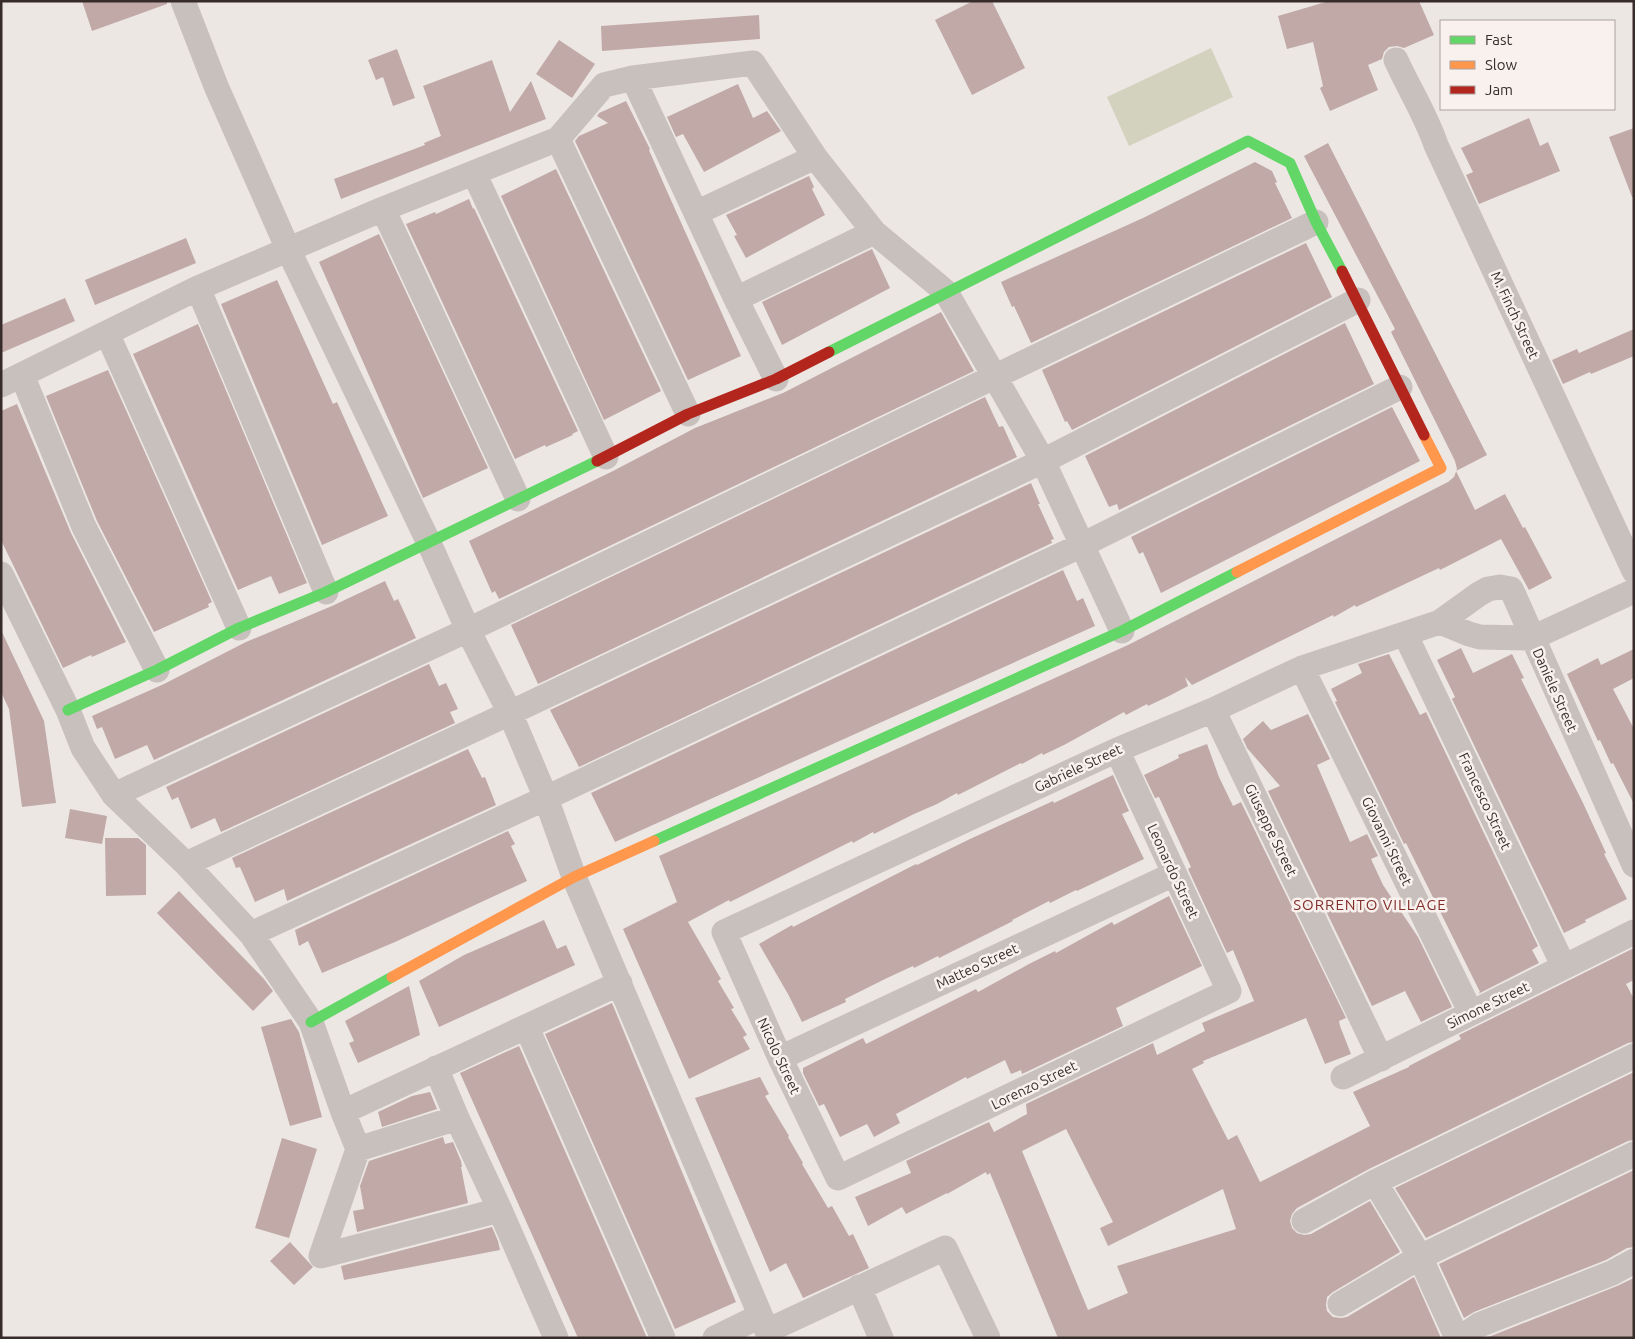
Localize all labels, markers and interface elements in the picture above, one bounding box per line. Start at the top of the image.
legend [1440,20,1615,110]
text: Fast [1485,31,1513,48]
text: Slow [1485,56,1518,73]
text: Jam [1485,81,1513,98]
street label: M. Finch Street [1488,269,1542,362]
street label: Daniele Street [1529,646,1581,735]
street label: Gabriele Street [1032,741,1125,795]
street label: Francesco Street [1456,750,1515,852]
street label: Giuseppe Street [1242,781,1301,879]
street label: Giovanni Street [1359,794,1416,888]
street label: Leonardo Street [1144,821,1202,921]
district label: SORRENTO VILLAGE [1293,896,1447,913]
street label: Matteo Street [933,940,1021,992]
street label: Simone Street [1444,978,1532,1032]
street label: Nicolo Street [754,1015,804,1097]
street label: Lorenzo Street [989,1057,1080,1113]

